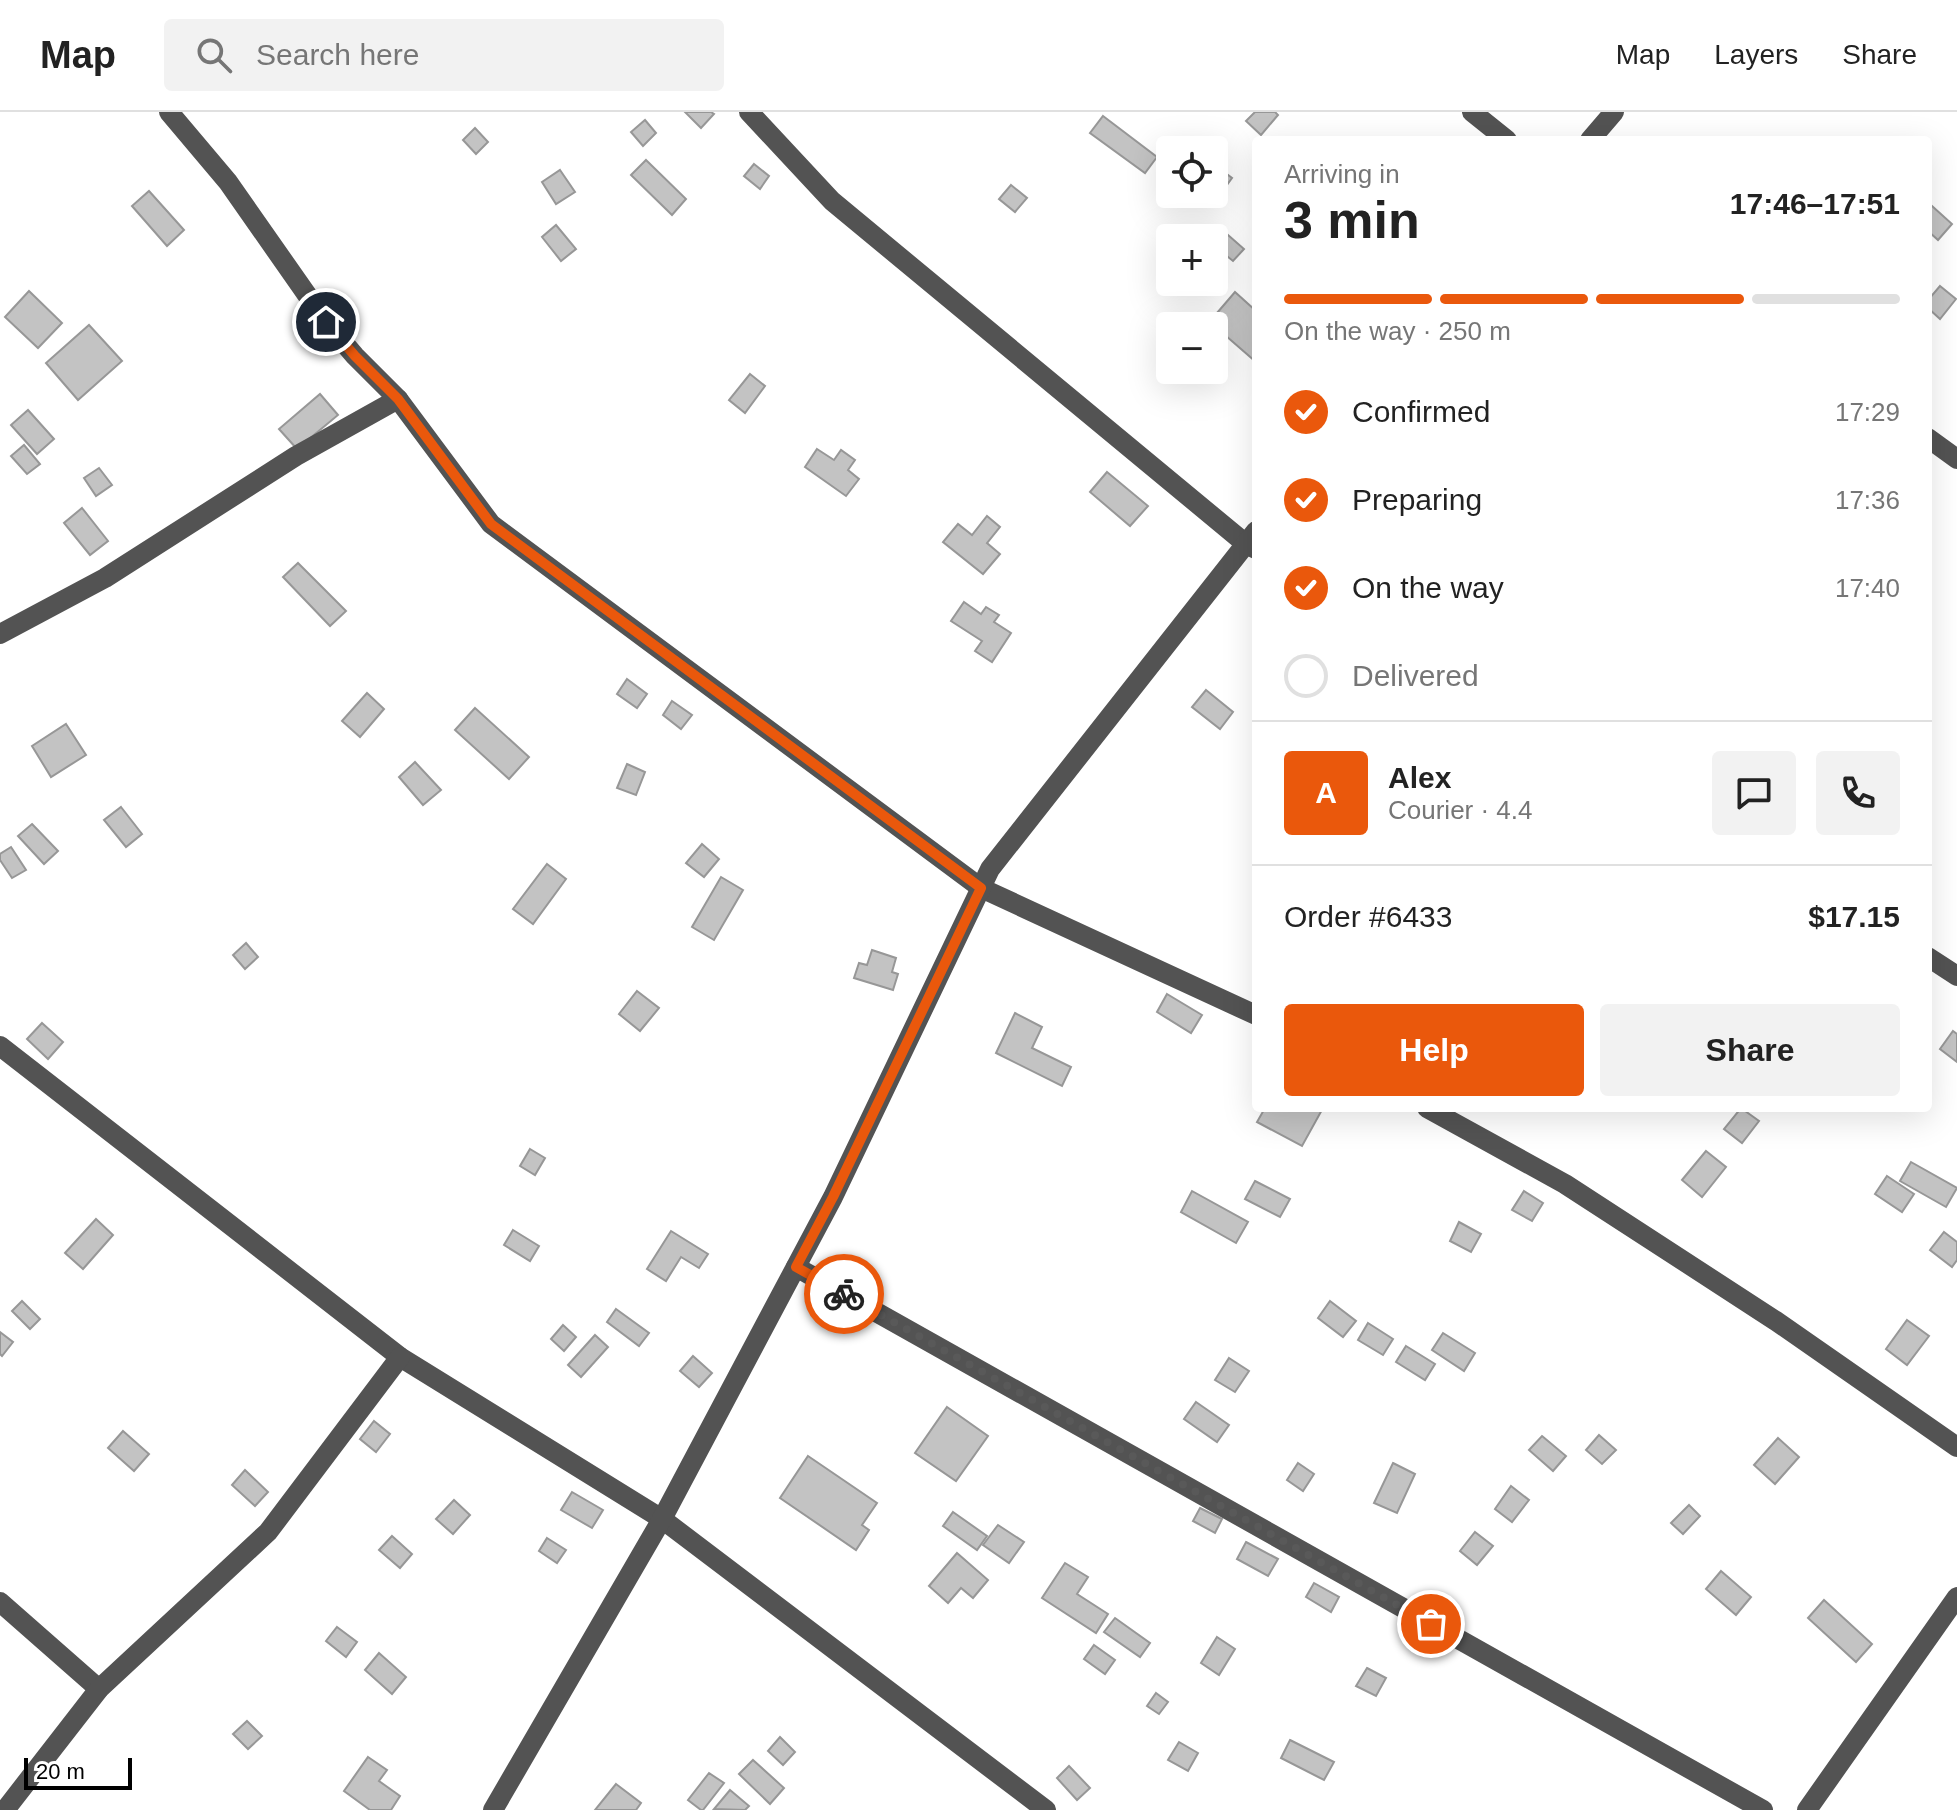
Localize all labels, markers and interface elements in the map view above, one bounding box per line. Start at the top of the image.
search box [164,19,724,91]
icon: search [192,33,236,77]
text: Map [40,34,116,76]
text: Search here [256,38,419,71]
text: Map [1616,39,1670,70]
text: Layers [1714,39,1798,70]
text: Share [1842,39,1917,70]
map controls [1156,136,1228,384]
button: locate [1156,136,1228,208]
text: Arriving in [1284,159,1400,189]
text: 17:46–17:51 [1730,187,1900,220]
text: 3 min [1284,191,1420,249]
button: + [1156,224,1228,296]
pin [292,288,360,356]
icon: home [304,300,348,344]
button: − [1156,312,1228,384]
text: On the way · 250 m [1284,316,1511,346]
icon: check [1284,390,1328,434]
text: Confirmed [1352,395,1490,428]
text: 17:29 [1835,397,1900,427]
icon: check [1284,478,1328,522]
text: Preparing [1352,483,1482,516]
text: 17:36 [1835,485,1900,515]
icon: check [1284,566,1328,610]
text: On the way [1352,571,1504,604]
text: 17:40 [1835,573,1900,603]
text: Delivered [1352,659,1479,692]
button: chat [1712,751,1796,835]
button: phone [1816,751,1900,835]
text: Alex [1388,761,1451,794]
text: A [1315,776,1337,809]
text: Courier · 4.4 [1388,795,1533,825]
text: Order #6433 [1284,900,1452,933]
text: $17.15 [1808,900,1900,933]
button: Help [1284,1004,1584,1096]
button: Share [1600,1004,1900,1096]
courier [804,1254,884,1334]
icon: bike [822,1272,866,1316]
pin [1397,1590,1465,1658]
icon: bag [1409,1602,1453,1646]
scale bar [24,1754,132,1790]
text: 20 m [36,1759,85,1784]

